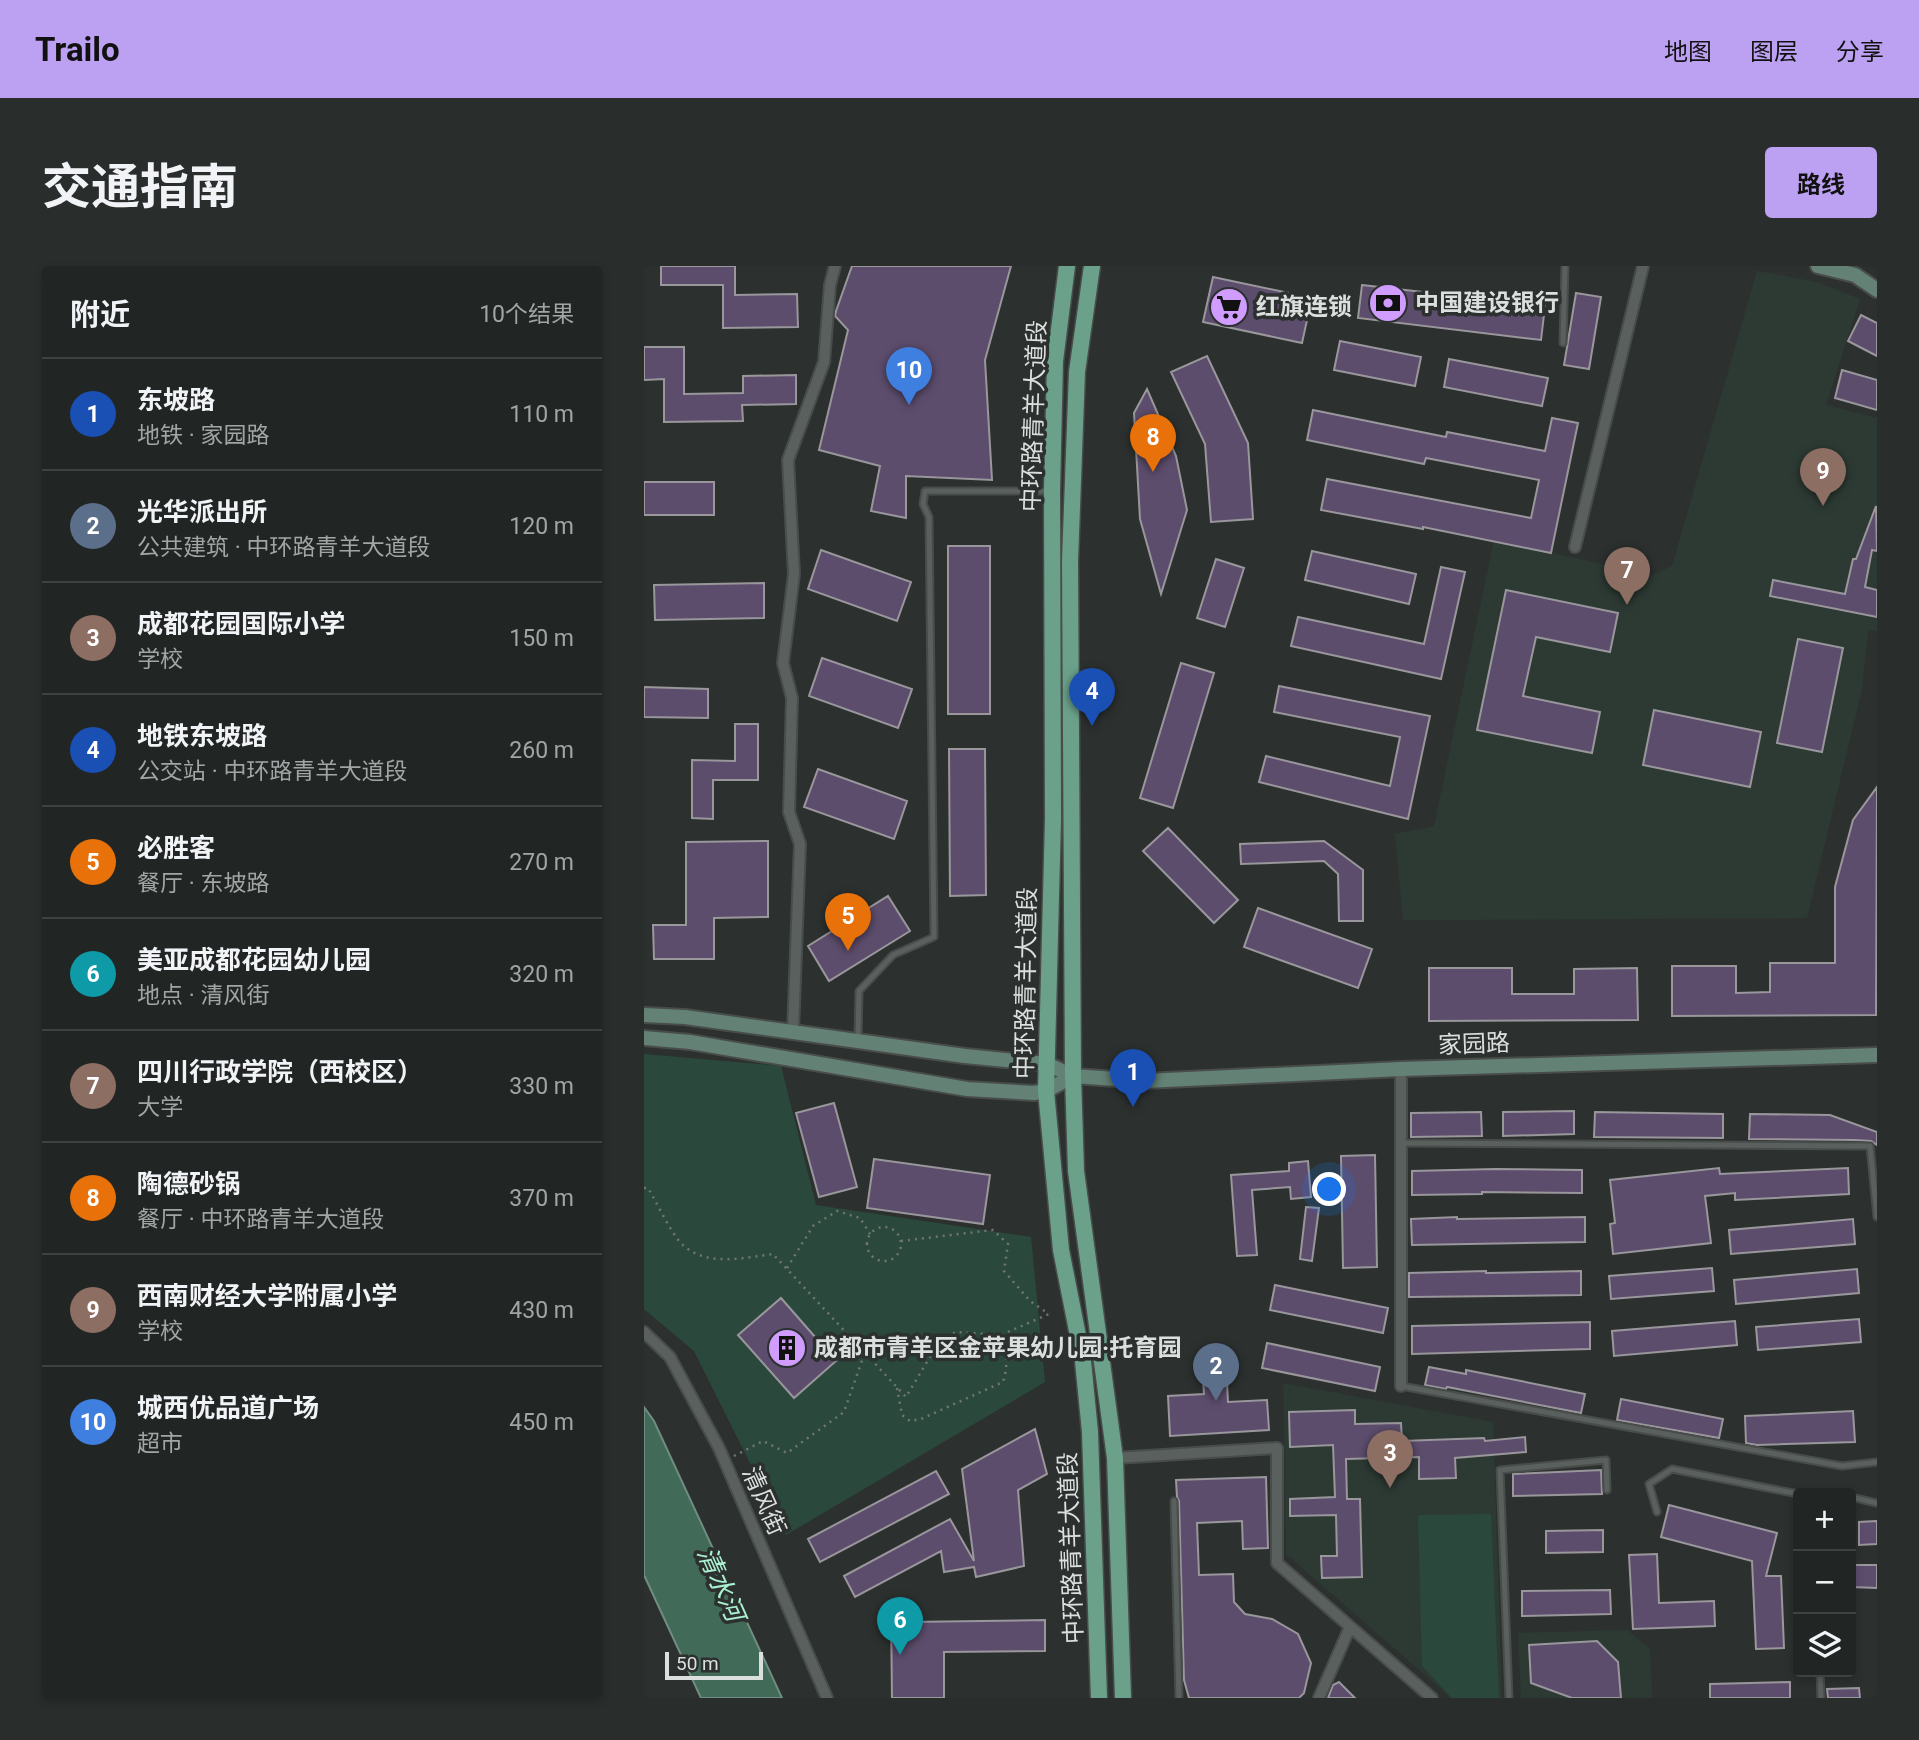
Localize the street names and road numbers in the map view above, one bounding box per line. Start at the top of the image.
street label: 中环路青羊大道段 [1017,320,1051,512]
street label: 中环路青羊大道段 [1010,887,1042,1079]
street label: 家园路 [1438,1029,1510,1059]
street label: 中环路青羊大道段 [1054,1452,1088,1644]
street label: 清风街 [737,1462,791,1540]

